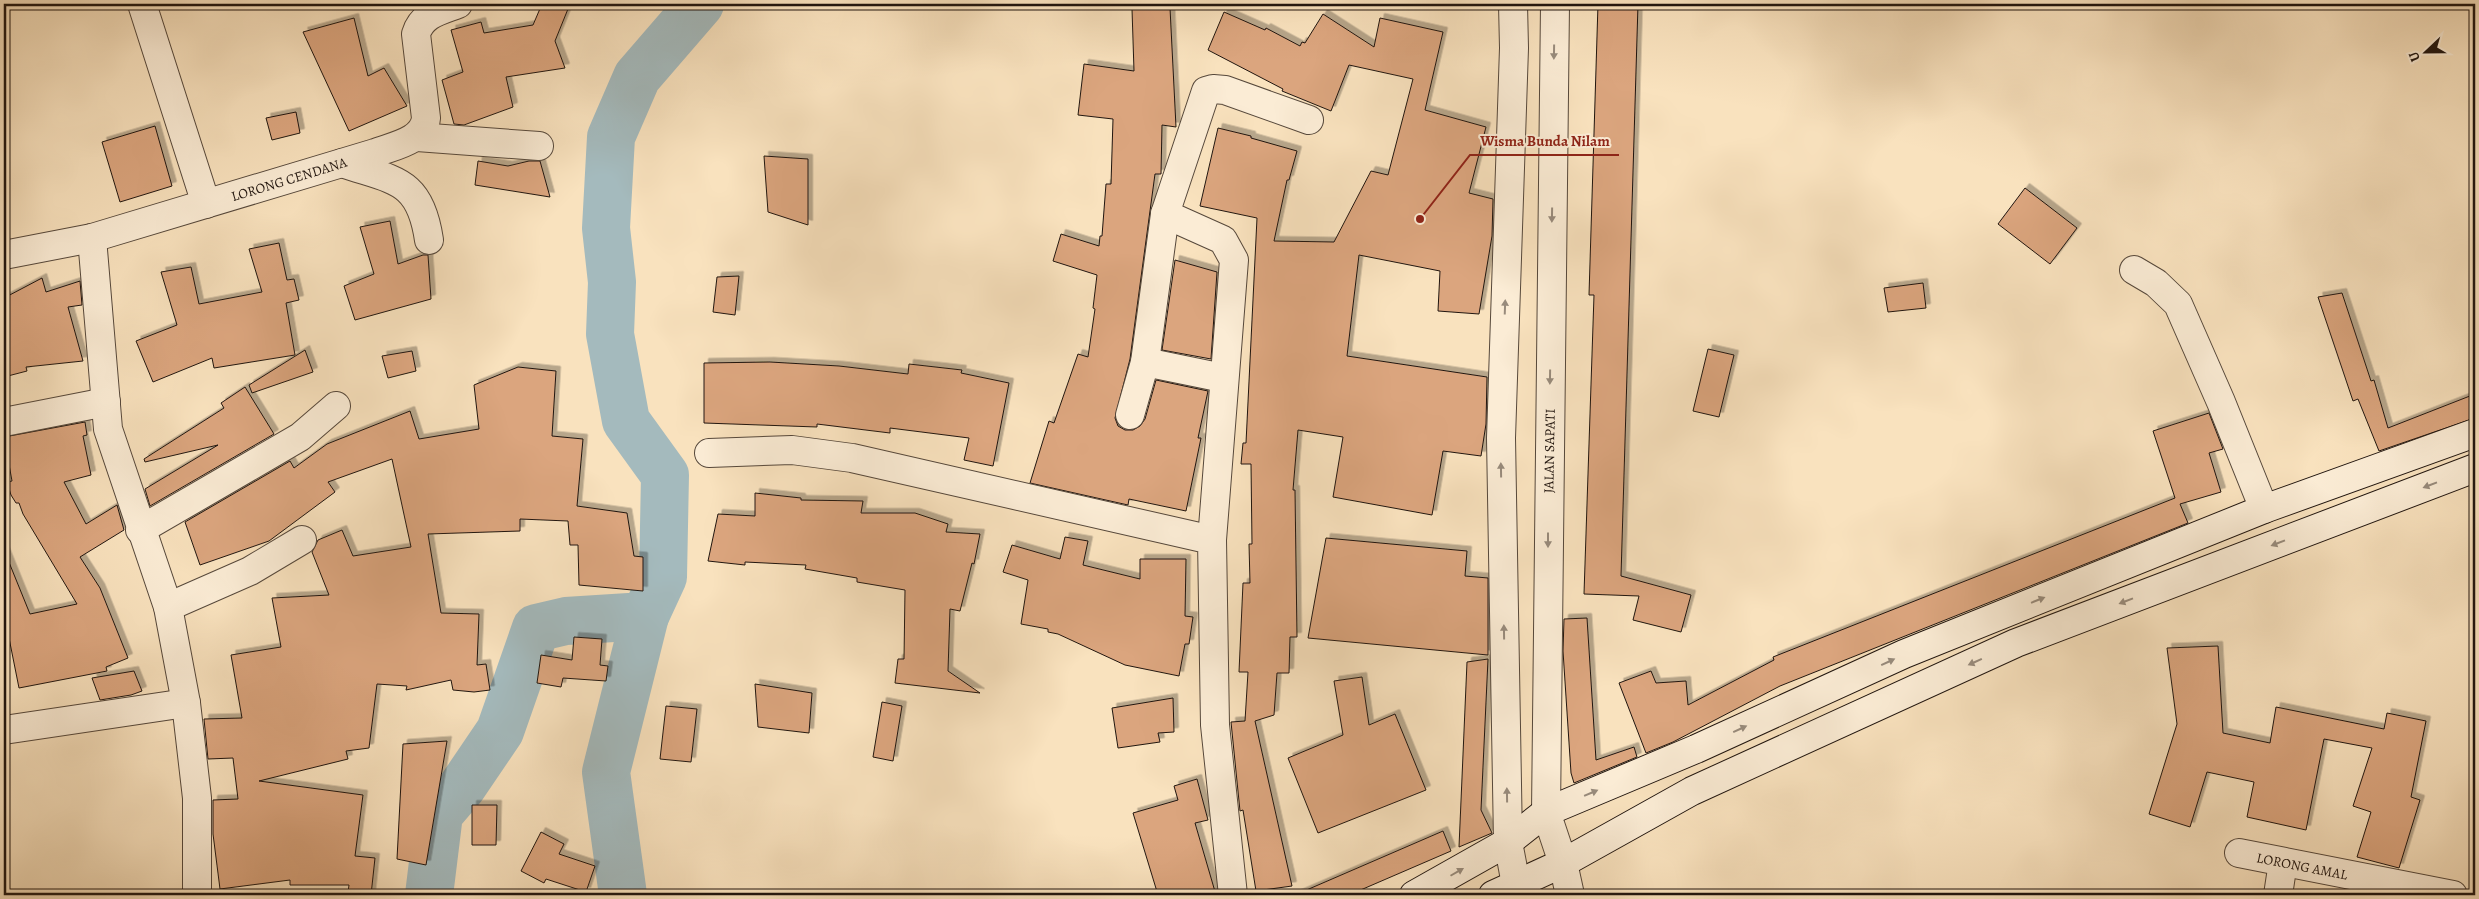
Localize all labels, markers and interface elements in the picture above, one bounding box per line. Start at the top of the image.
north arrow [2402,28,2452,78]
one-way arrow [1550,45,1558,61]
text: U [2404,49,2425,65]
callout: Wisma Bunda Nilam [1470,125,1619,155]
text: Wisma Bunda Nilam [1479,131,1610,151]
street label: LORONG CENDANA [229,153,350,206]
one-way arrow [1548,207,1556,223]
one-way arrow [1501,299,1509,315]
one-way arrow [1546,370,1554,386]
street label: JALAN SAPATI [1539,409,1560,493]
one-way arrow [1497,462,1505,478]
one-way arrow [2423,482,2437,490]
one-way arrow [1544,532,1552,548]
one-way arrow [2271,540,2285,548]
one-way arrow [2031,596,2046,604]
one-way arrow [2119,598,2133,606]
one-way arrow [1500,624,1508,640]
one-way arrow [1881,657,1895,665]
one-way arrow [1968,658,1982,666]
one-way arrow [1733,725,1747,733]
one-way arrow [1503,787,1511,803]
one-way arrow [1584,789,1599,797]
street label: LORONG AMAL [2255,848,2350,885]
one-way arrow [1451,867,1464,876]

